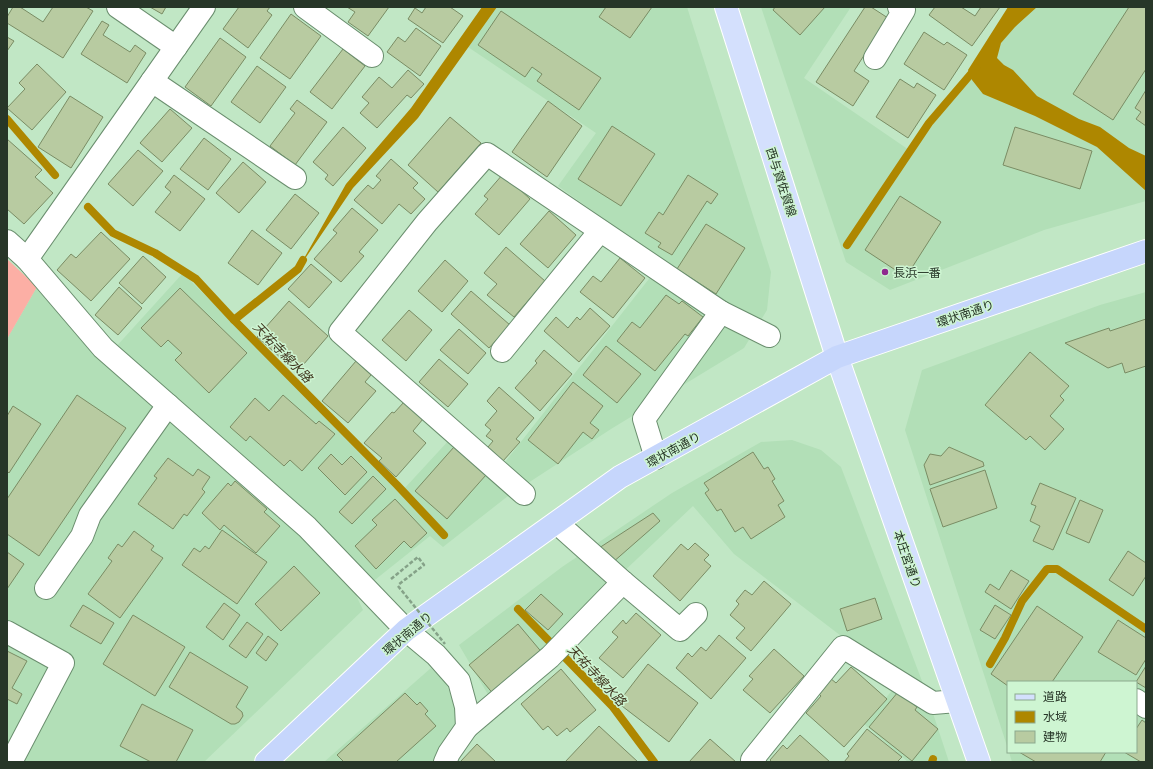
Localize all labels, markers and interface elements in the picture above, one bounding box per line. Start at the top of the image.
street label: 西与賀佐賀線 [764,146,800,218]
place label: 長浜一番 [893,265,941,279]
marker: 長浜一番 [880,267,890,277]
street label: 環状南通り [934,297,996,329]
water label: 天祐寺線水路 [250,318,317,386]
street label: 環状南通り [643,428,703,470]
street label: 本庄宮通り [892,528,924,590]
street label: 環状南通り [380,608,434,658]
water label: 天祐寺線水路 [565,641,630,710]
legend [1007,681,1137,753]
text: 道路 [1043,689,1067,703]
text: 水域 [1043,709,1067,723]
text: 建物 [1043,729,1067,743]

